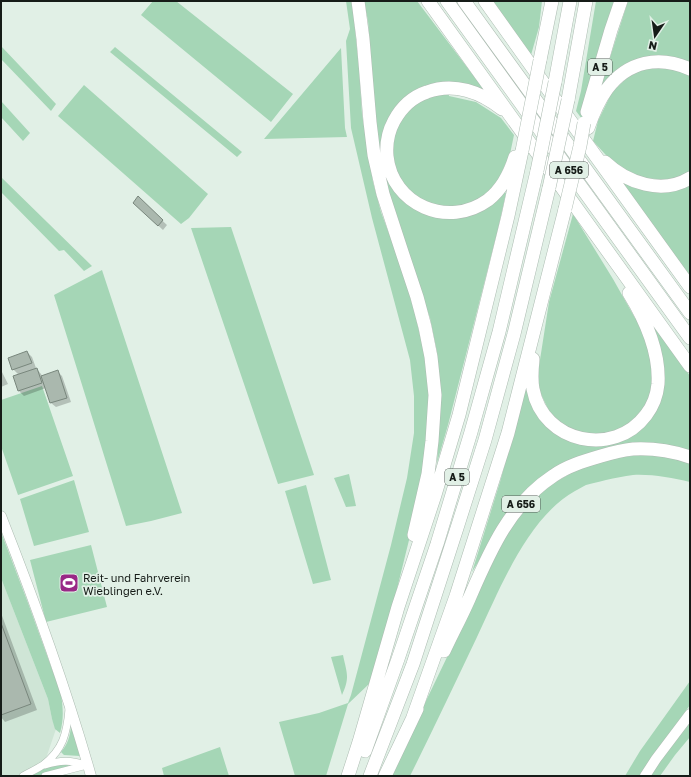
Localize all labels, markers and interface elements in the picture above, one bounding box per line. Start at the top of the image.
north arrow [635,16,675,56]
text: N [647,39,658,54]
road number: A 5 [588,59,612,75]
road number: A 656 [550,162,588,178]
road number: A 5 [445,469,469,485]
road number: A 656 [502,496,540,512]
place label: Reit- und Fahrverein Wieblingen e.V. [83,571,190,597]
sports icon: Reit- und Fahrverein Wieblingen e.V. [58,572,80,594]

